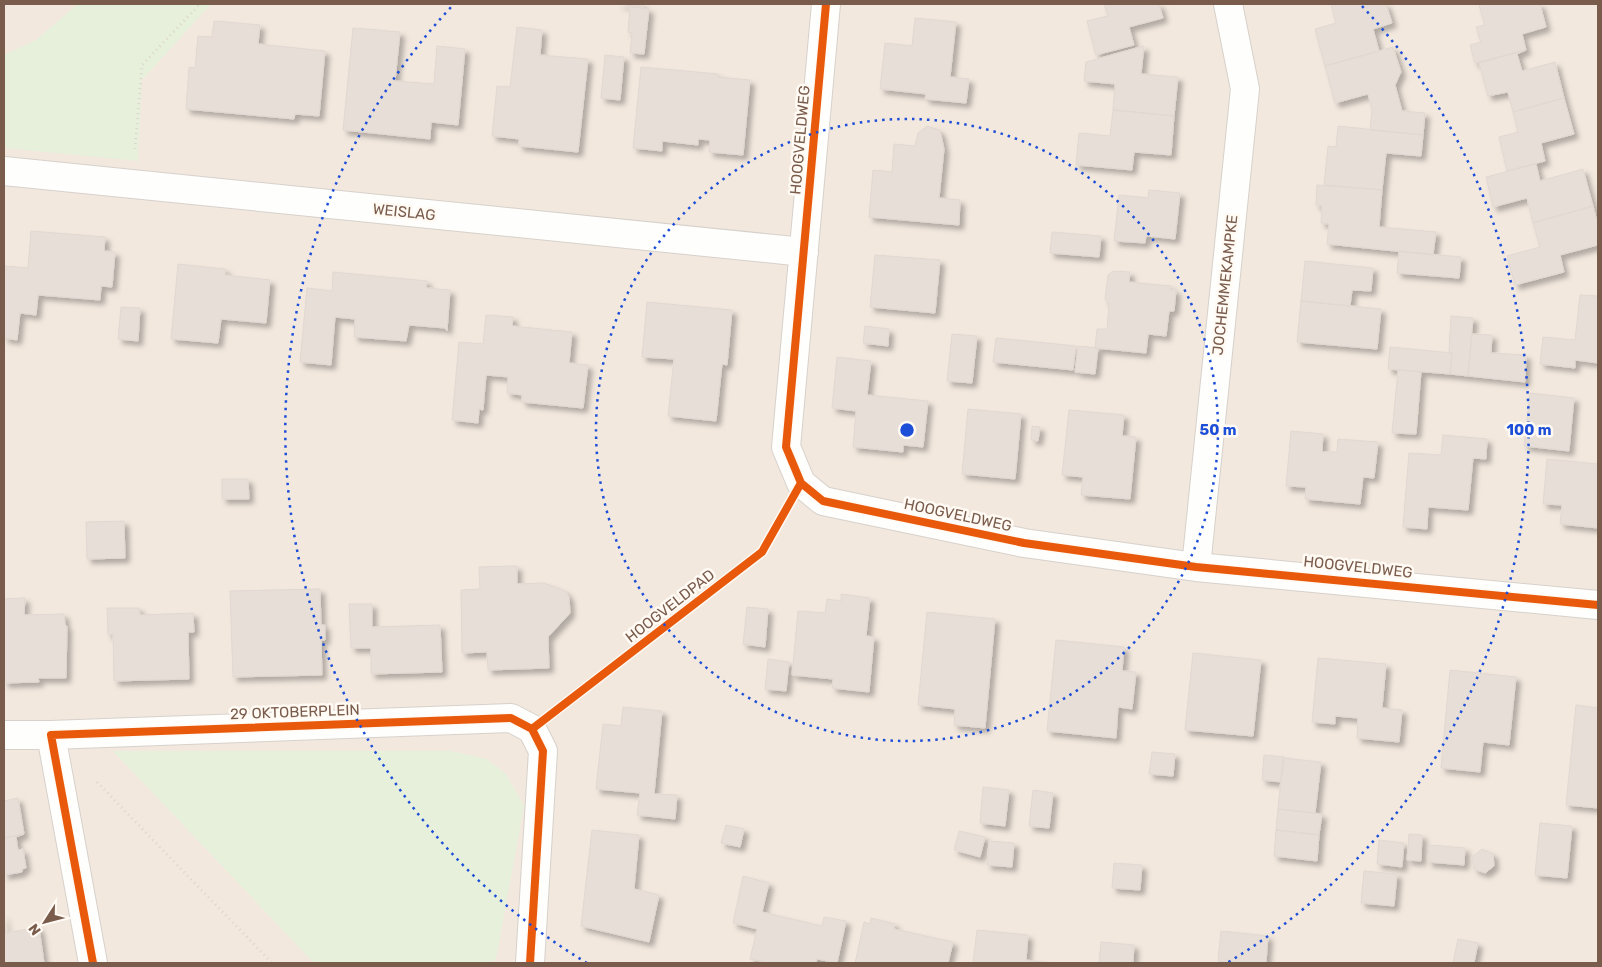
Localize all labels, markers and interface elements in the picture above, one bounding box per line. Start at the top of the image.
street label: HOOGVELDWEG [786,85,814,195]
street label: WEISLAG [372,200,436,224]
street label: JOCHEMMEKAMPKE [1209,214,1241,356]
centre of rings [898,421,916,439]
text: 50 m [1200,421,1236,439]
text: 100 m [1507,421,1551,439]
street label: HOOGVELDWEG [902,495,1014,535]
street label: HOOGVELDWEG [1303,552,1413,582]
street label: HOOGVELDPAD [622,566,718,646]
street label: 29 OKTOBERPLEIN [230,701,360,723]
north arrow [20,897,70,947]
text: N [25,920,45,938]

